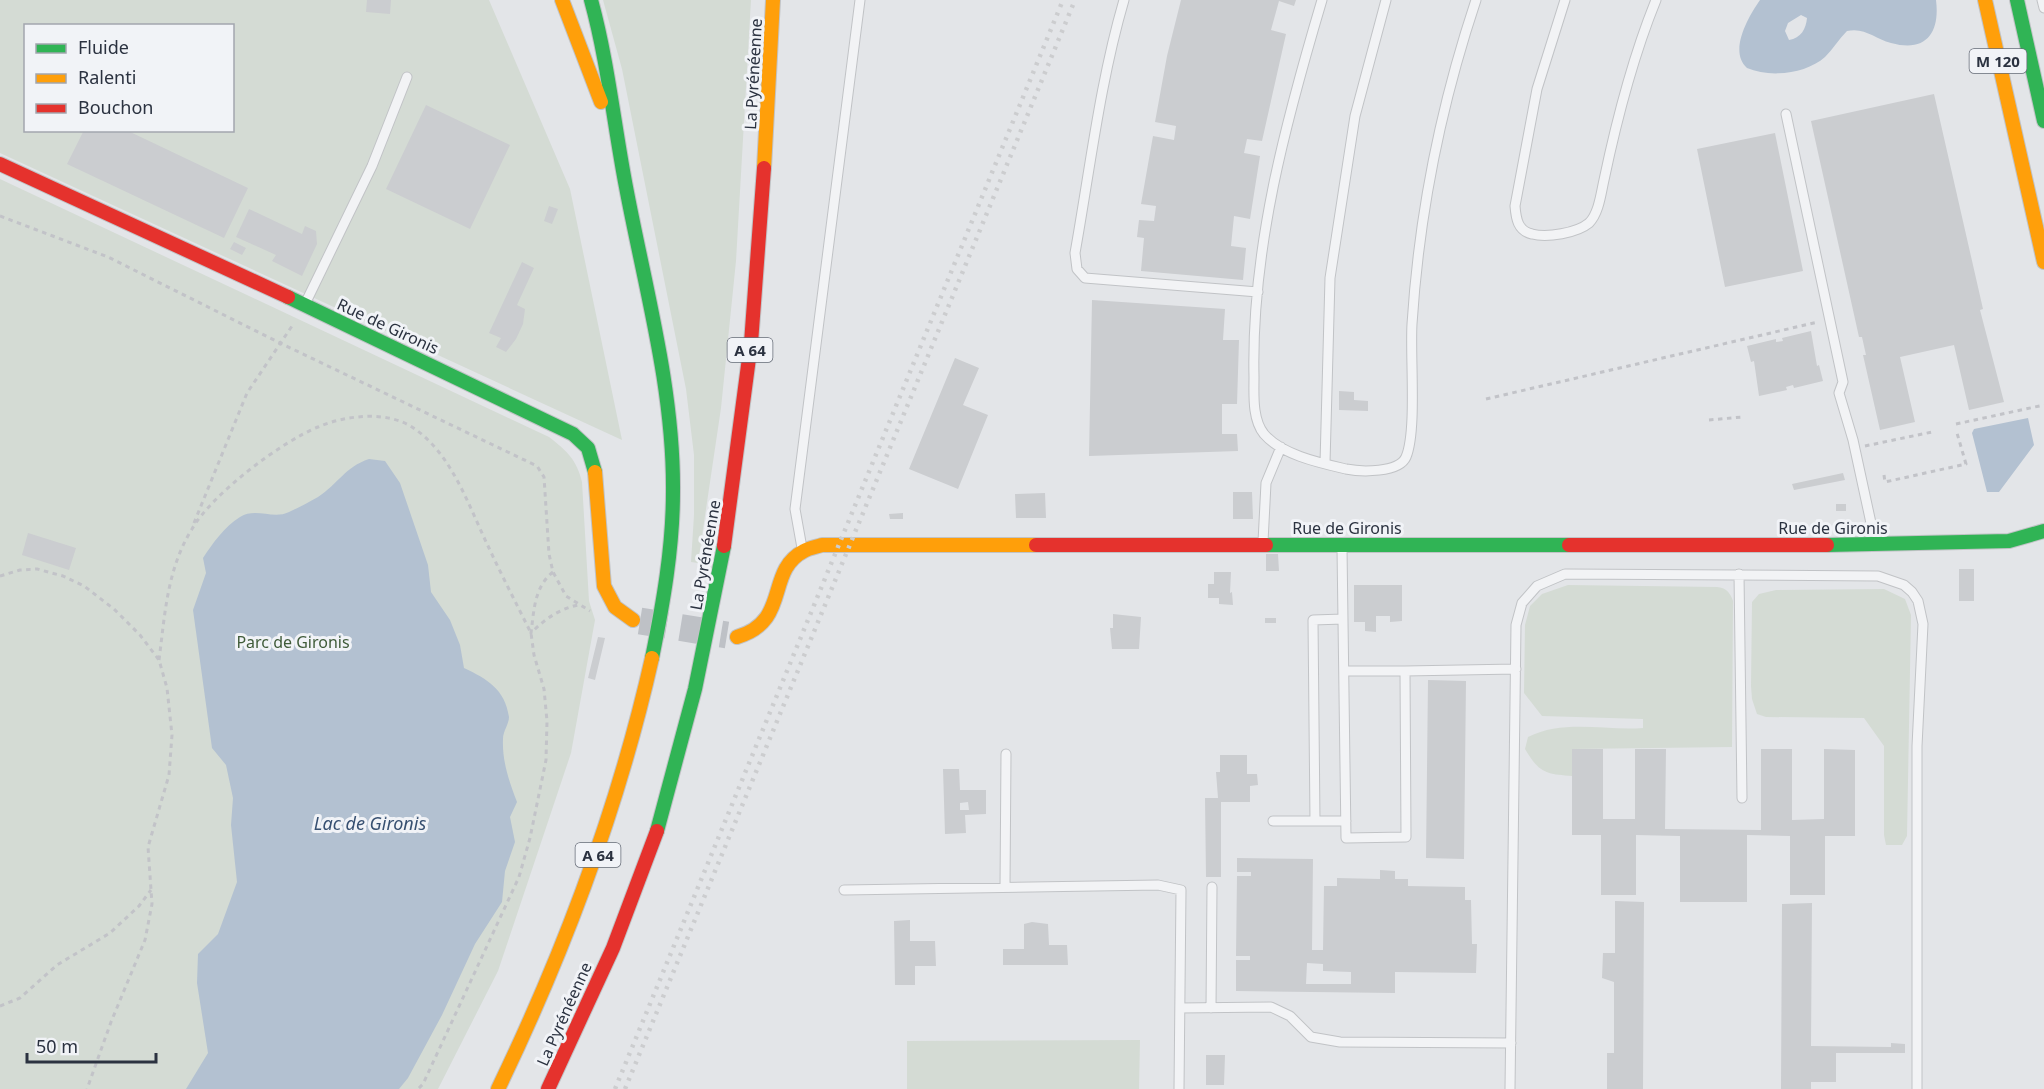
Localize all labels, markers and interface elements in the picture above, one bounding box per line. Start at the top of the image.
street label: La Pyrénéenne [739,18,767,130]
legend [24,24,234,132]
text: Fluide [78,35,129,59]
road number: M 120 [1970,49,2026,73]
text: Ralenti [78,65,136,89]
text: Bouchon [78,95,154,119]
street label: Rue de Gironis [334,293,442,359]
road number: A 64 [728,338,772,362]
street label: La Pyrénéenne [684,498,726,612]
street label: Rue de Gironis [1292,517,1402,539]
street label: Rue de Gironis [1778,517,1888,539]
park label: Parc de Gironis [236,631,350,653]
water label: Lac de Gironis [314,811,426,835]
road number: A 64 [576,843,620,867]
street label: La Pyrénéenne [531,959,597,1069]
scale bar [27,1026,156,1064]
text: 50 m [36,1034,78,1058]

